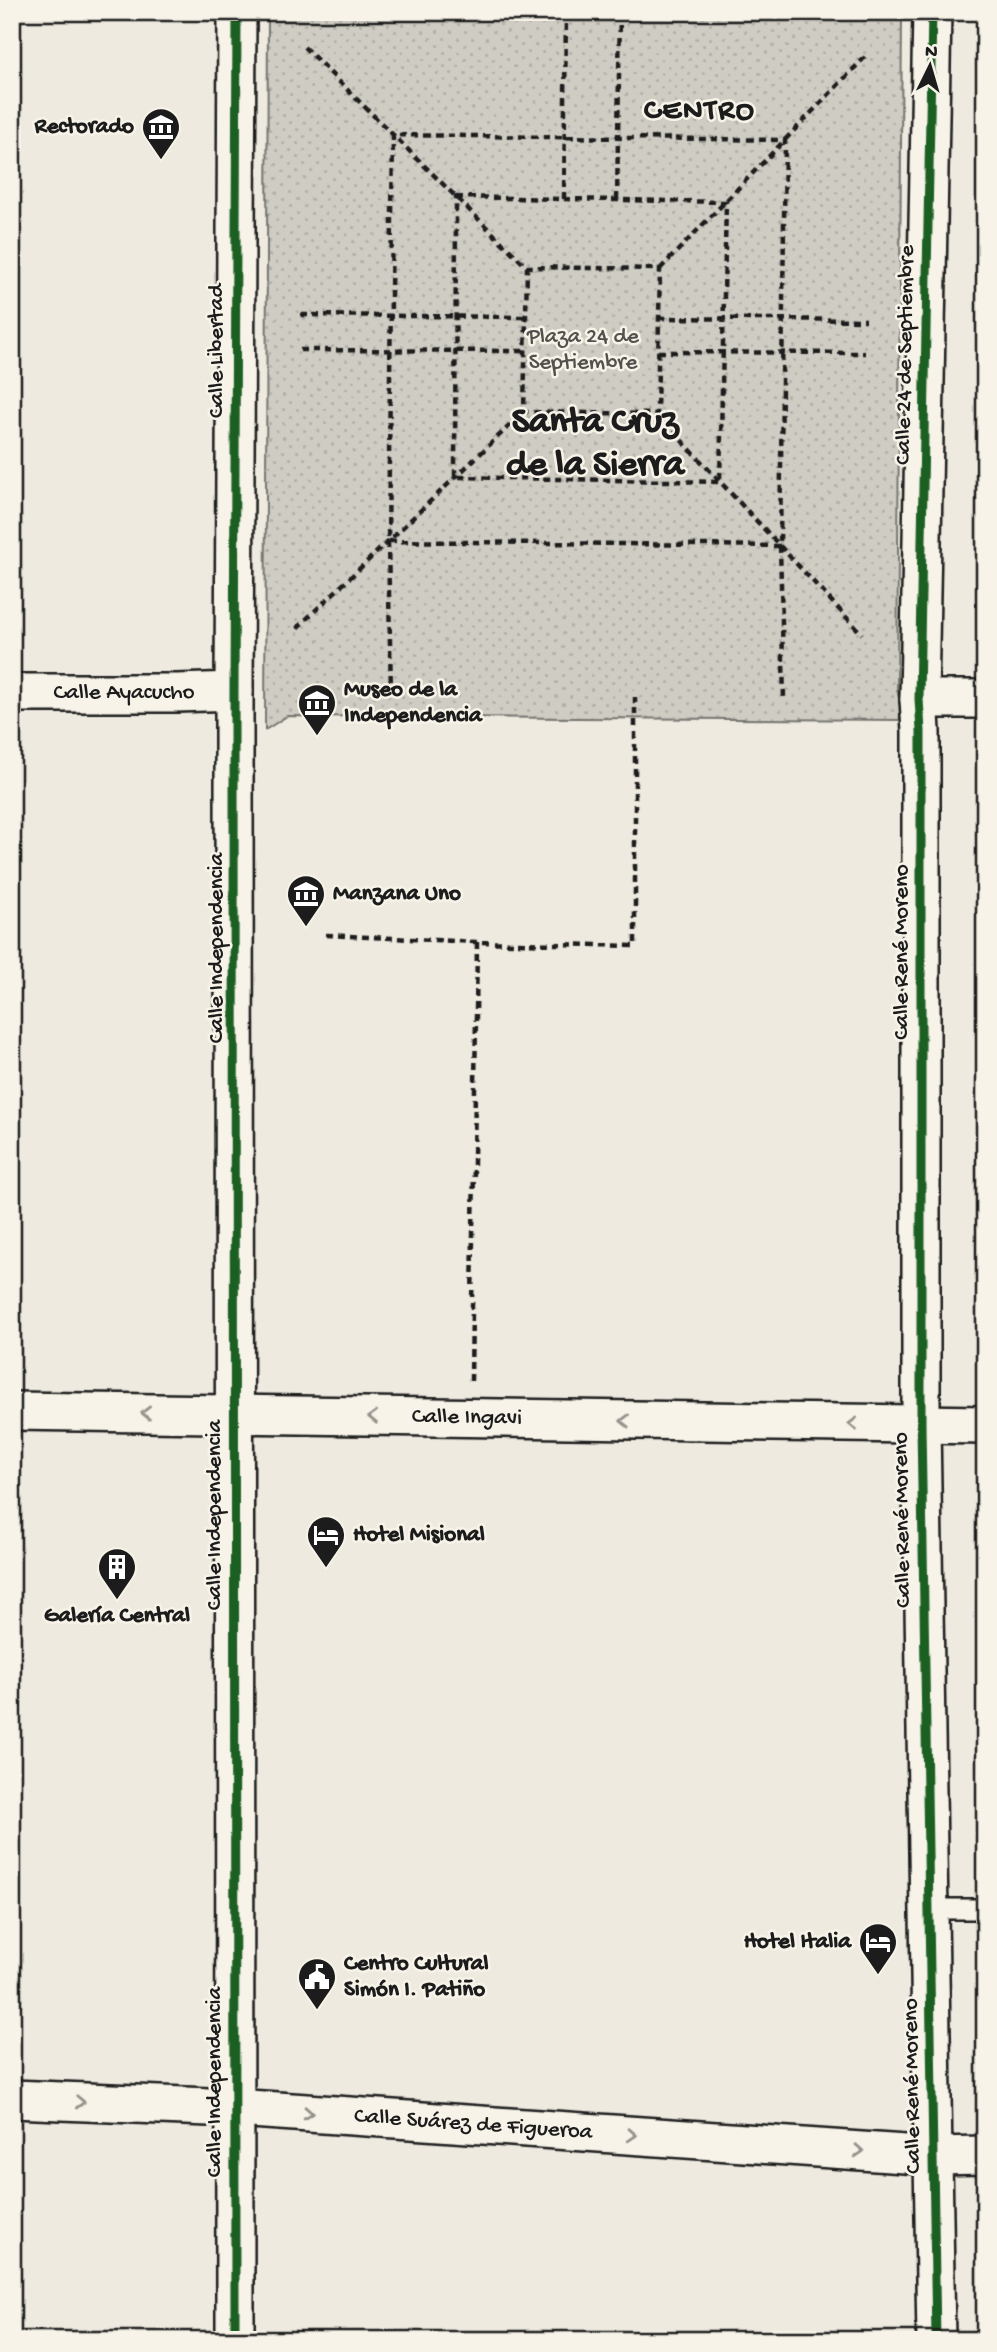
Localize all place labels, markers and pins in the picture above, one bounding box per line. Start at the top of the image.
museum icon: Rectorado [140,106,182,161]
place label: Rectorado [34,114,134,141]
place label: Museo de la Independencia [344,677,483,730]
museum icon: Museo de la Independencia [296,682,338,737]
museum icon: Manzana Uno [285,873,327,928]
place label: Manzana Uno [333,881,461,908]
hotel icon: Hotel Misional [305,1514,347,1569]
place label: Hotel Misional [353,1522,485,1549]
building icon: Galería Central [96,1546,138,1601]
place label: Galería Central [44,1603,190,1630]
hotel icon: Hotel Italia [857,1921,899,1976]
place label: Hotel Italia [744,1929,852,1956]
place label: Centro Cultural Simón I. Patiño [344,1951,489,2004]
public building icon: Centro Cultural Simón I. Patiño [296,1956,338,2011]

